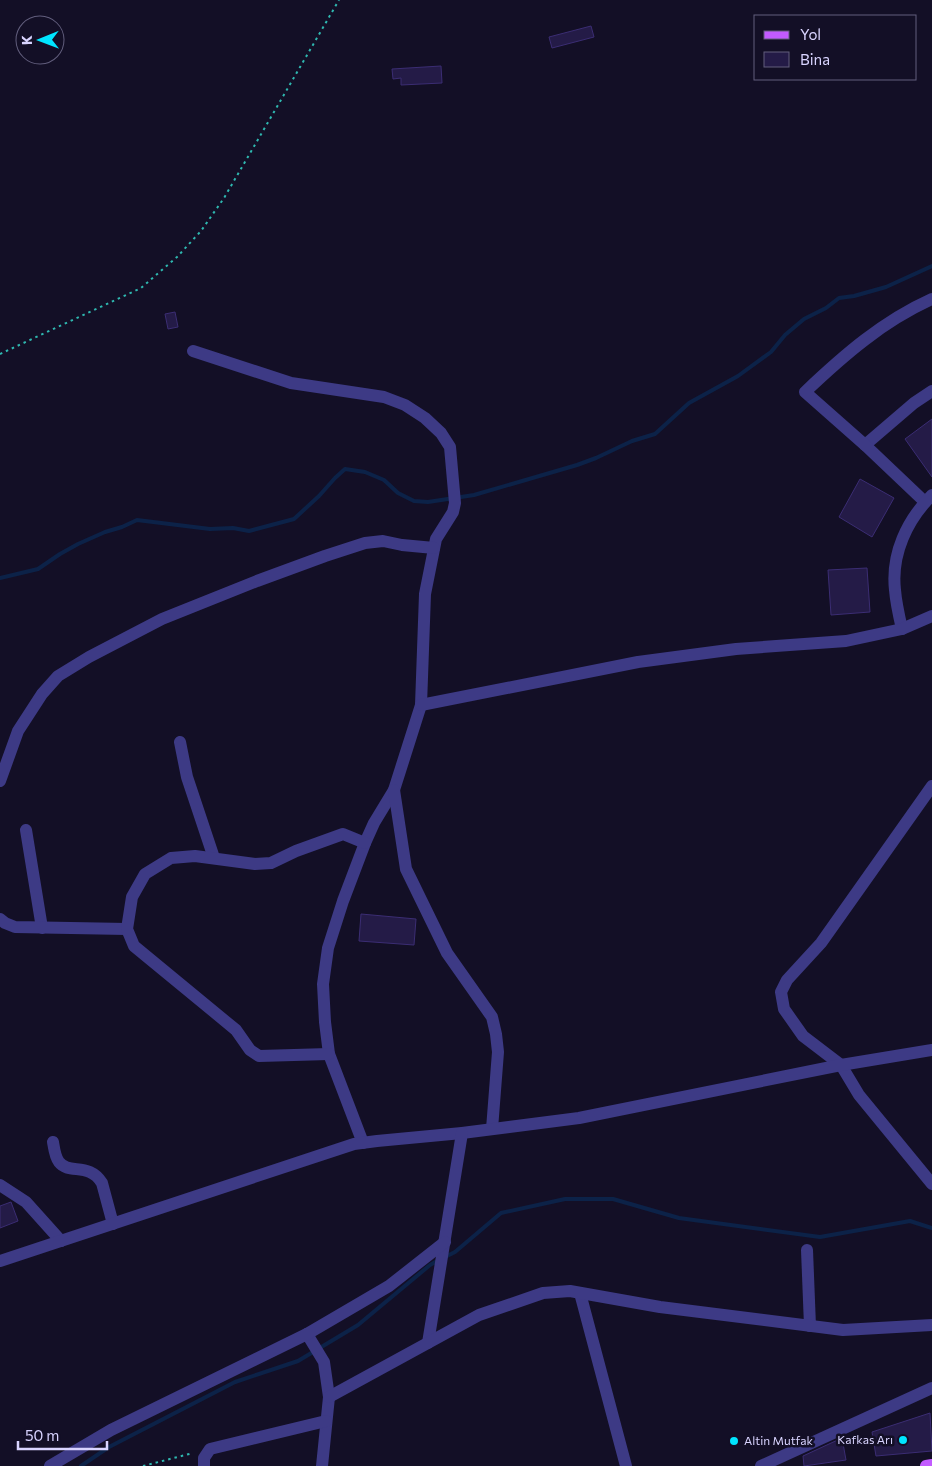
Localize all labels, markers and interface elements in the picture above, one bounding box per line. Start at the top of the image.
north arrow [15,15,65,65]
legend [754,15,917,80]
text: Yol [800,25,821,43]
text: K [18,35,35,45]
text: Bina [800,50,830,68]
scale bar [18,1418,106,1450]
text: 50 m [25,1426,59,1444]
place label: Kafkas Arı [837,1432,893,1446]
place label: Altin Mutfak [744,1433,813,1447]
marker: Kafkas Arı [897,1434,909,1446]
marker: Altin Mutfak [728,1435,740,1447]

